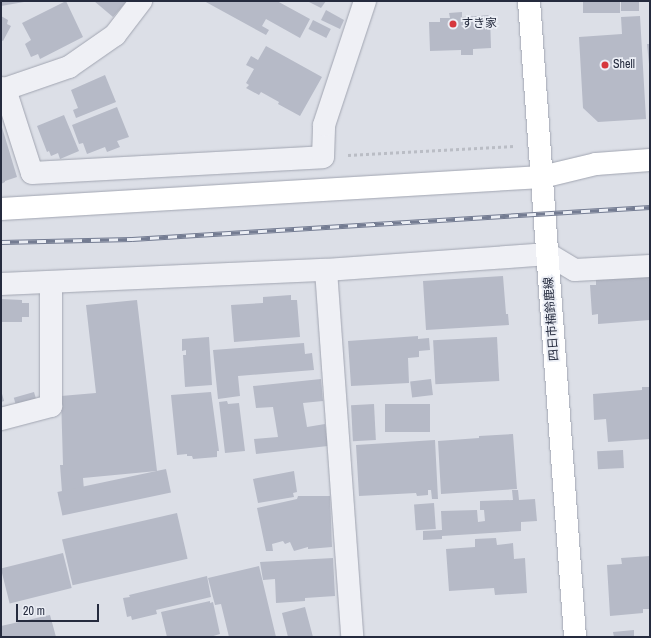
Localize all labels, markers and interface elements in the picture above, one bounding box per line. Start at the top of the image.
place label: すき家 [461,17,497,31]
marker: すき家 [448,19,458,29]
place label: Shell [613,58,635,72]
marker: Shell [600,60,610,70]
street label: 四日市楠鈴鹿線 [542,277,562,361]
scale bar [18,596,101,622]
text: 20 m [23,603,45,619]

